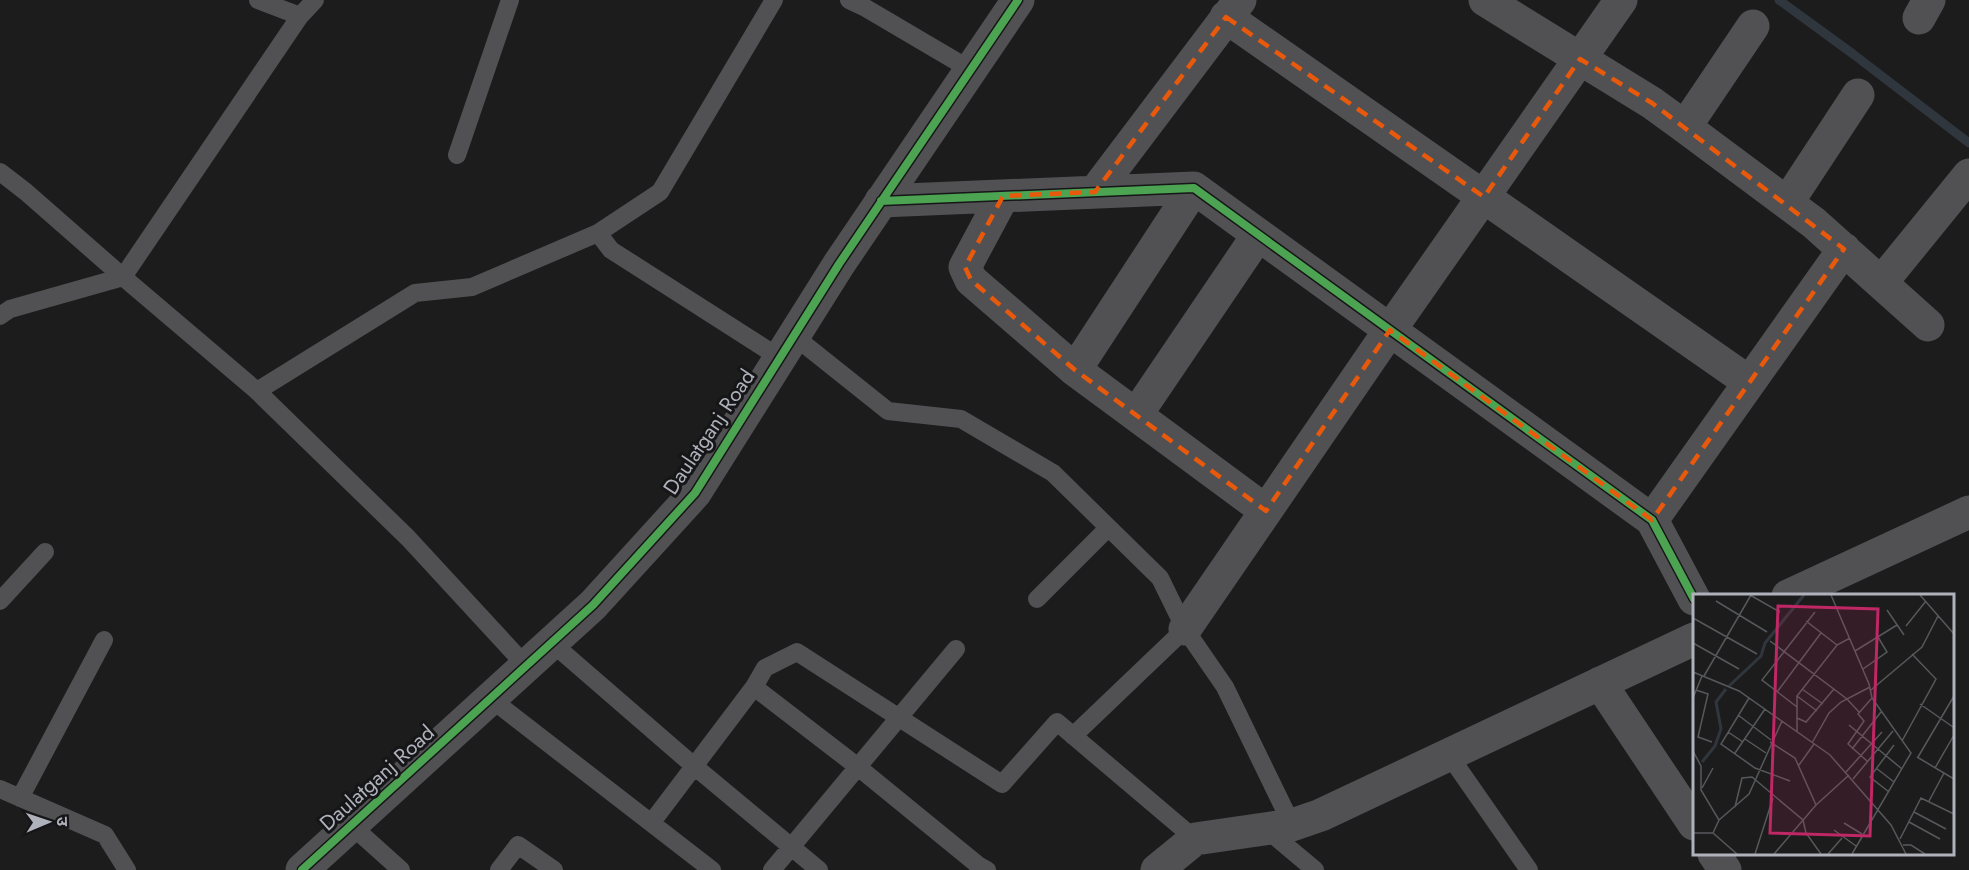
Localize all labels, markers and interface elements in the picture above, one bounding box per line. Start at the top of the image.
street label: Daulatganj Road [656,363,762,501]
inset map [1693,594,1954,855]
street label: Daulatganj Road [313,718,441,838]
north arrow [18,792,78,852]
text: उ [51,816,74,827]

